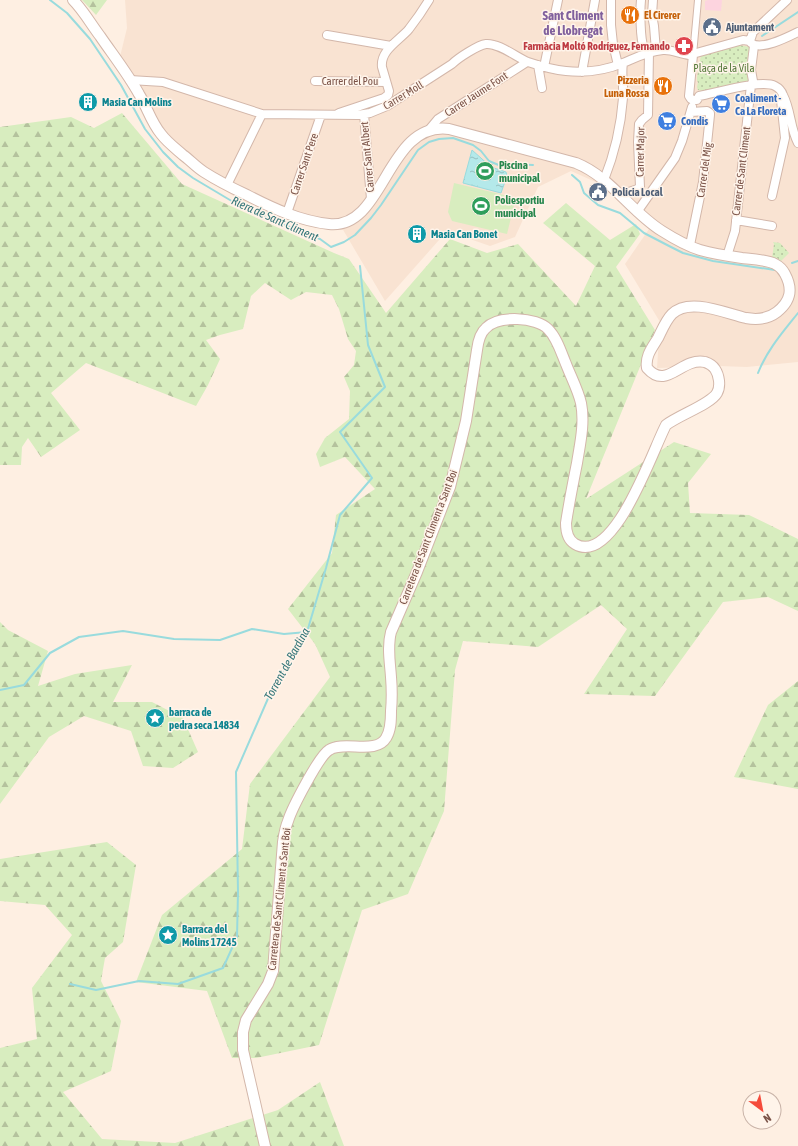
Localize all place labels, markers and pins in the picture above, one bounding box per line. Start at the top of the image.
restaurant icon: El Cirerer [619,4,641,26]
place label: El Cirerer [644,9,681,21]
public building icon: Ajuntament [701,16,723,38]
place label: Ajuntament [725,21,775,33]
pharmacy icon: Farmàcia Moltó Rodríguez, Fernando [673,35,695,57]
place label: Farmàcia Moltó Rodríguez, Fernando [523,40,670,52]
place label: Pizzeria Luna Rossa [604,74,649,99]
restaurant icon: Pizzeria Luna Rossa [652,75,674,97]
building icon: Masia Can Molins [77,91,99,113]
place label: Coaliment - Ca La Floreta [735,92,786,117]
supermarket icon: Coaliment - Ca La Floreta [710,93,732,115]
place label: Masia Can Molins [102,96,172,108]
supermarket icon: Condis [656,110,678,132]
place label: Condis [681,115,708,127]
place label: Piscina municipal [499,159,541,184]
sports icon: Piscina municipal [474,160,496,182]
public building icon: Policia Local [587,181,609,203]
place label: Policia Local [612,186,664,198]
place label: Poliesportiu municipal [495,194,544,219]
sports icon: Poliesportiu municipal [470,195,492,217]
building icon: Masia Can Bonet [406,223,428,245]
place label: Masia Can Bonet [431,228,498,240]
place label: barraca de pedra seca 14834 [169,706,239,731]
place icon: barraca de pedra seca 14834 [144,707,166,729]
place label: Barraca del Molins 17245 [182,923,237,948]
place icon: Barraca del Molins 17245 [157,924,179,946]

